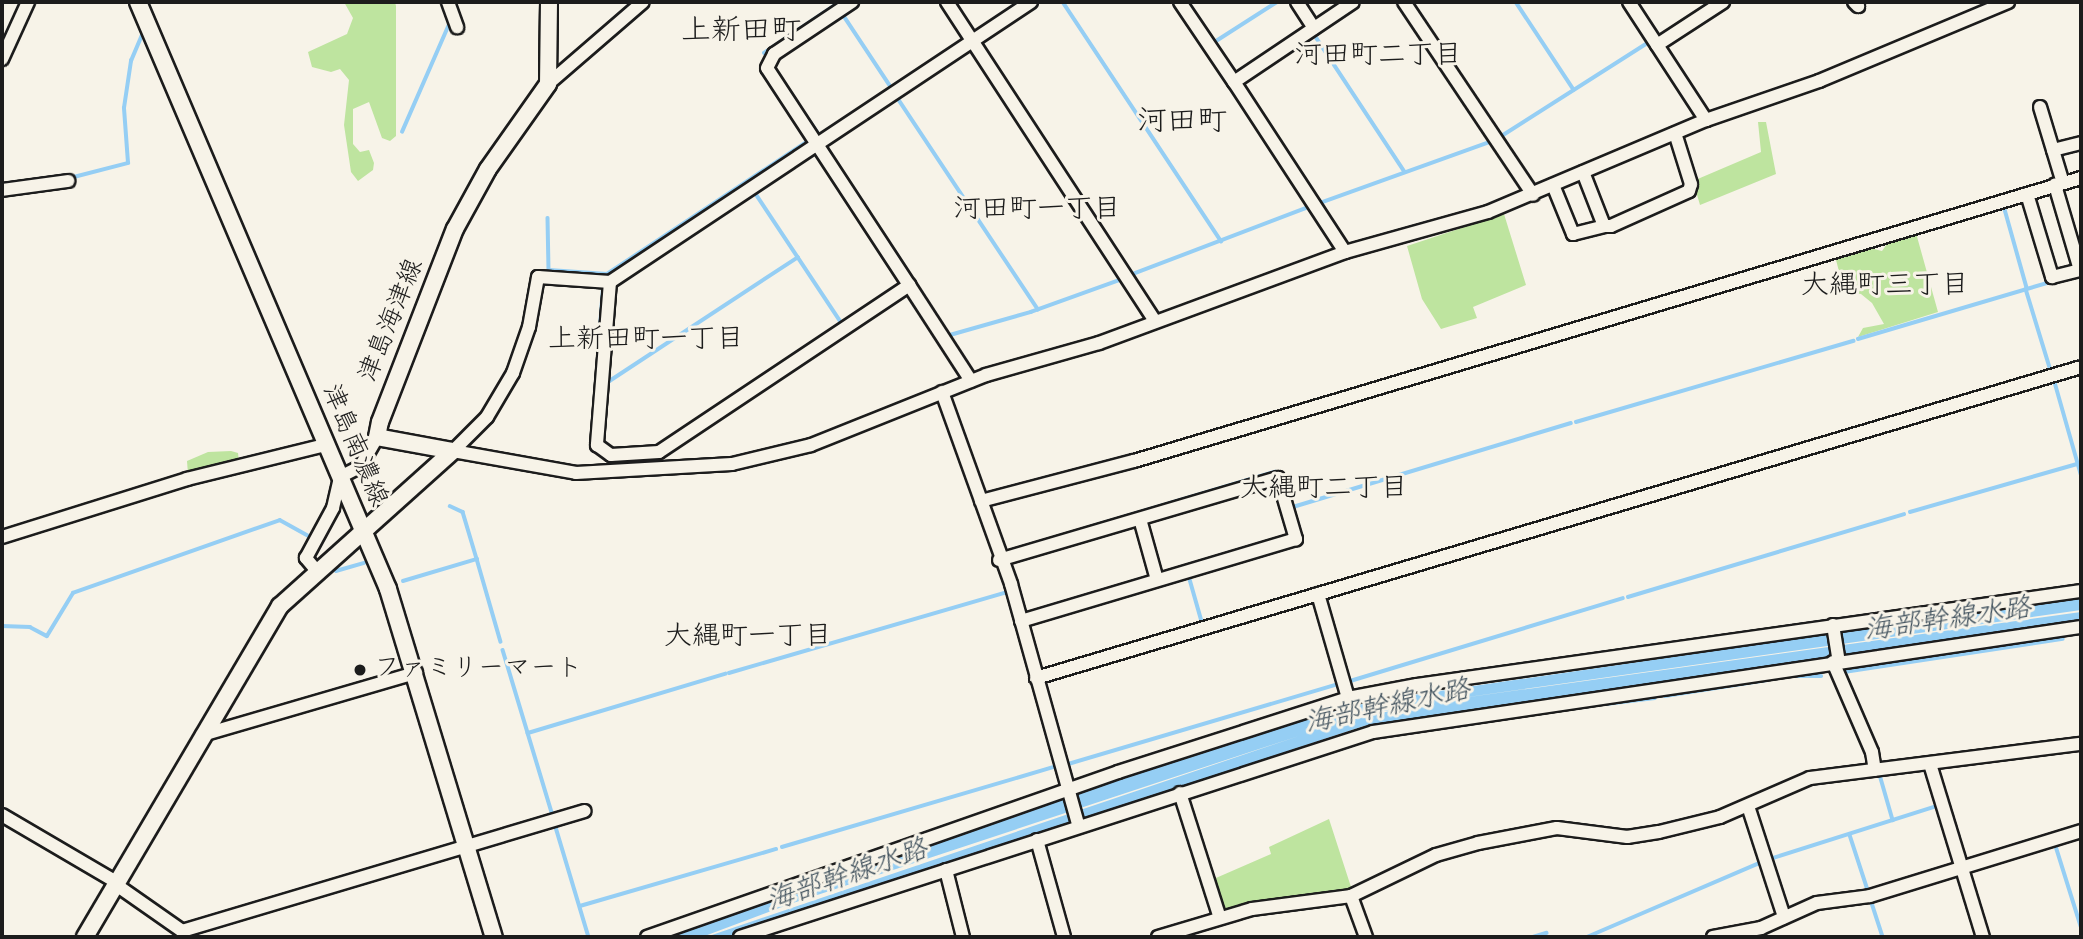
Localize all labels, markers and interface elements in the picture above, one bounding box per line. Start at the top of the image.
district label: 上新田町 [681,16,801,52]
district label: 河田町二丁目 [1294,41,1462,75]
district label: 河田町 [1137,107,1227,143]
district label: 河田町一丁目 [953,195,1121,229]
street label: 津島海津線 [354,255,432,387]
district label: 大縄町三丁目 [1801,271,1969,305]
district label: 上新田町一丁目 [548,325,744,359]
street label: 津島南濃線 [313,380,393,512]
district label: 大縄町二丁目 [1240,474,1408,508]
water label: 海部幹線水路 [1862,594,2034,650]
district label: 大縄町一丁目 [664,622,832,656]
place label: ファミリーマート [374,654,582,686]
marker: ファミリーマート [352,662,368,678]
water label: 海部幹線水路 [1302,675,1474,743]
water label: 海部幹線水路 [763,835,933,921]

